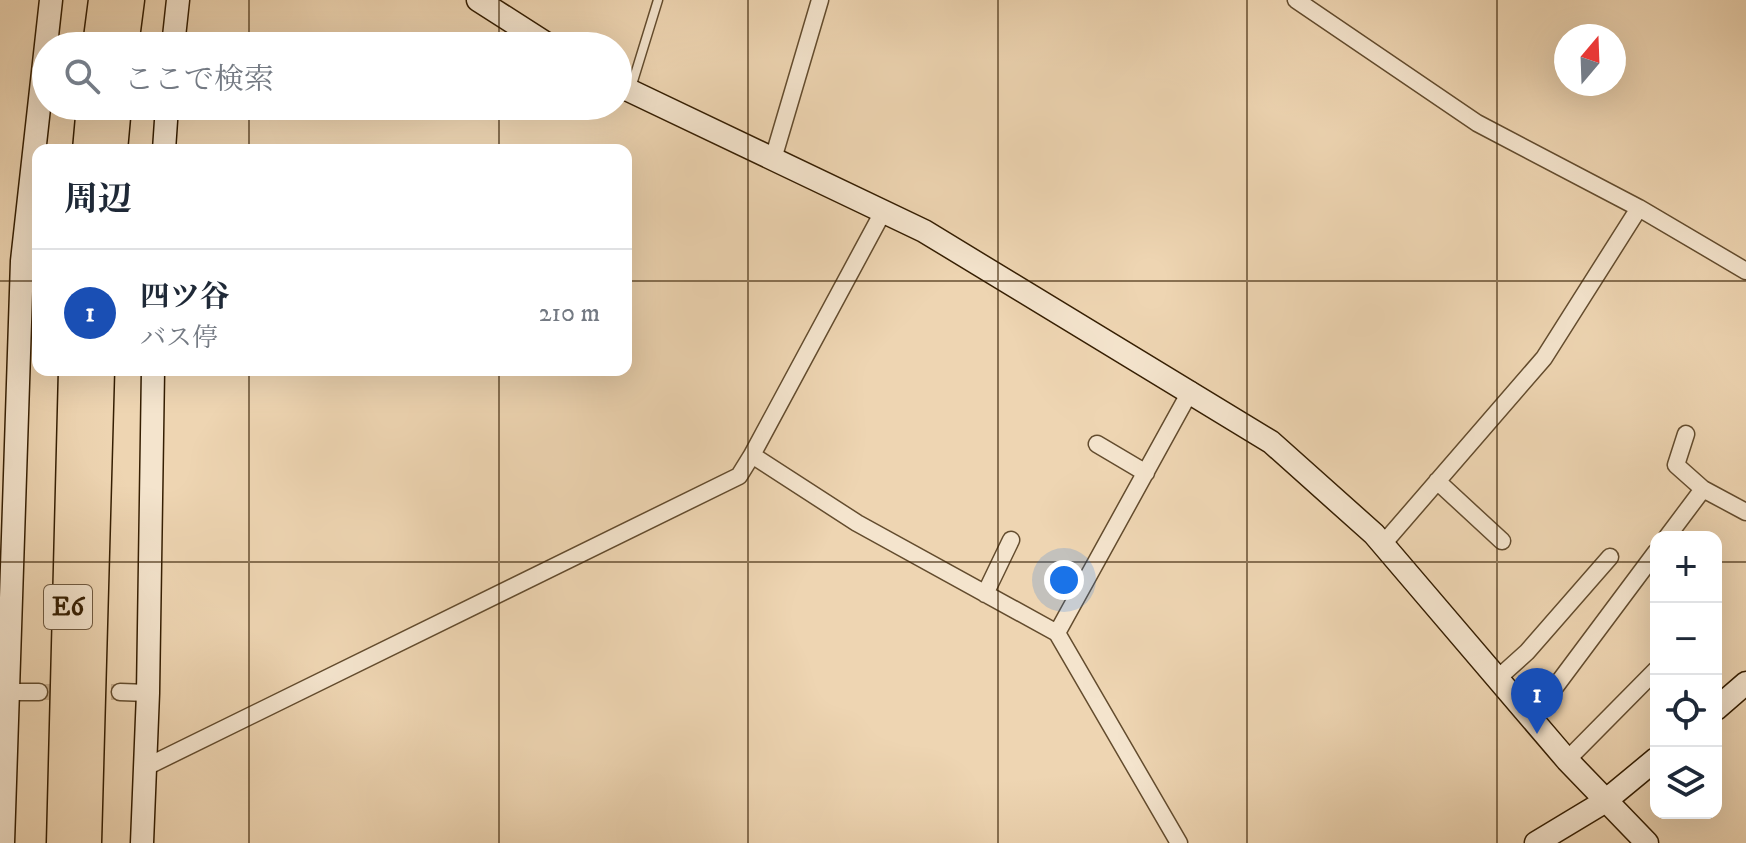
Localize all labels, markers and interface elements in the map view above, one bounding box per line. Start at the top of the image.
north arrow [1554,24,1626,96]
search box [32,32,632,120]
icon: search [60,54,104,98]
text: ここで検索 [124,62,274,99]
text: 周辺 [64,179,132,221]
text: 四ツ谷 [140,279,230,316]
text: 1 [85,297,95,330]
text: 210 m [539,297,600,330]
text: バス停 [140,322,218,355]
map controls [1650,531,1722,819]
button: + [1650,531,1722,603]
your location [1044,560,1084,600]
road number: E6 [44,585,92,629]
button: − [1650,603,1722,675]
pin: 1 [1511,668,1563,734]
button: locate [1650,675,1722,747]
button: layers [1650,747,1722,819]

